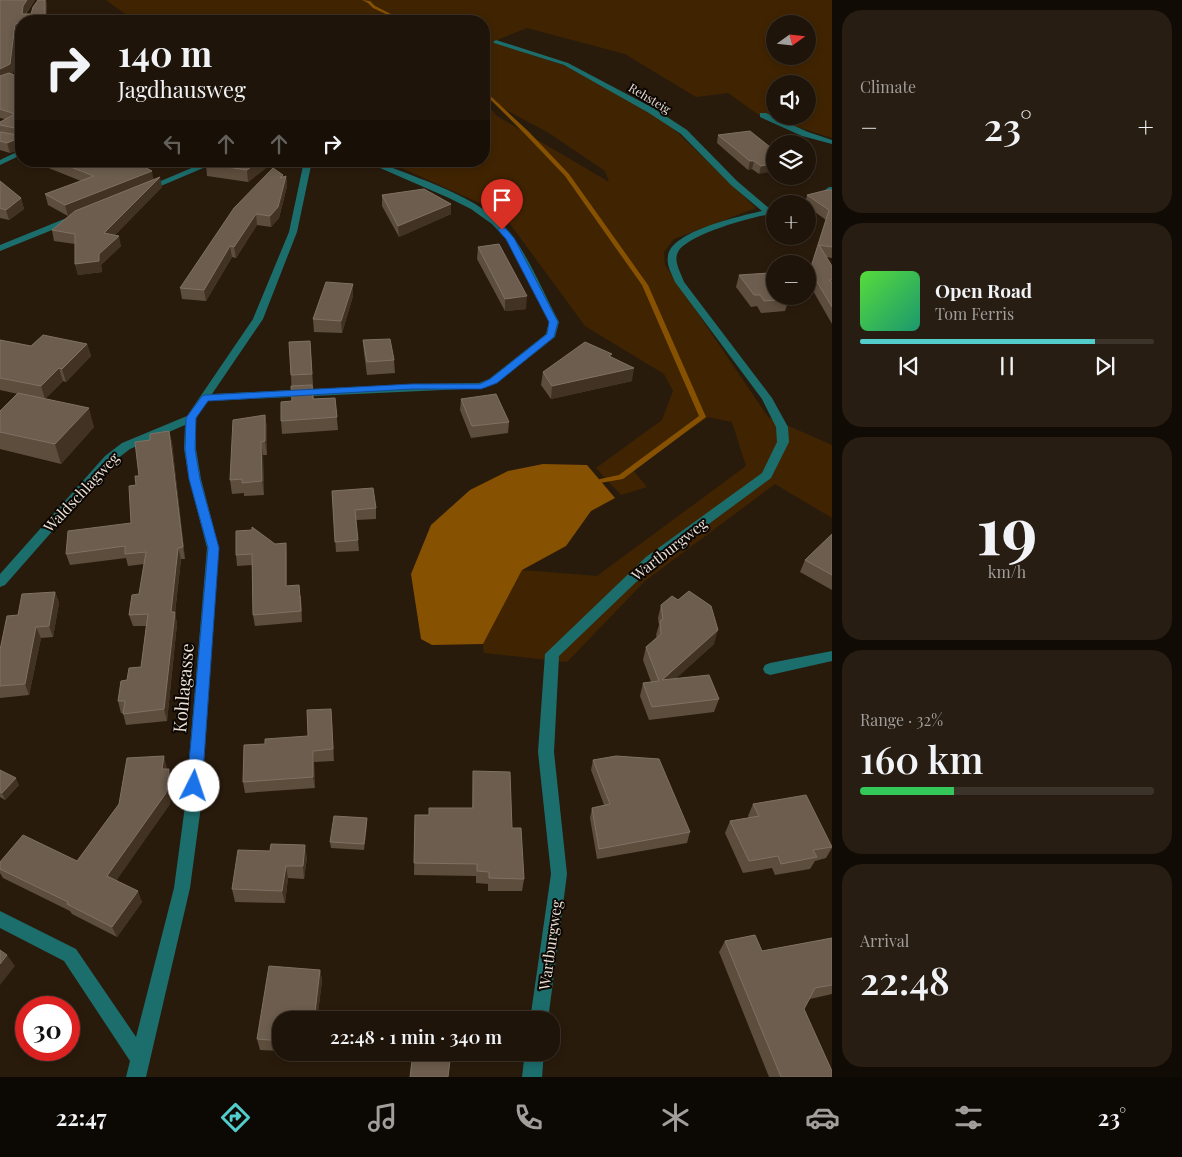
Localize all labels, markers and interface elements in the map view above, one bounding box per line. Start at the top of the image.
north arrow [766,15,816,65]
map controls [766,15,816,305]
text: 140 m [118,29,212,76]
icon: right [35,35,100,100]
text: Jagdhausweg [118,74,246,104]
button: sound [766,75,816,125]
text: Climate [860,76,916,97]
street label: Rehsteig [626,79,675,117]
text: 23° [984,100,1032,151]
text: − [860,108,878,145]
text: + [1138,108,1154,145]
icon: left [159,130,187,158]
icon: ahead [212,130,240,158]
icon: ahead [265,130,293,158]
icon: right [318,130,346,158]
button: layers [766,135,816,185]
pin [481,179,523,230]
icon: arrive [488,186,516,214]
button: + [766,195,816,245]
button: − [766,255,816,305]
text: Open Road [935,277,1032,303]
text: Tom Ferris [935,303,1014,324]
icon: previous [895,352,923,380]
icon: pause [993,352,1021,380]
icon: next [1091,352,1119,380]
street label: Waldschlagweg [38,448,123,537]
text: 19 [977,485,1037,571]
street label: Wartburgweg [626,513,711,585]
text: km/h [988,561,1026,582]
street label: Kohlagasse [167,642,199,734]
text: Range · 32% [860,709,943,730]
text: 160 km [860,733,984,784]
position arrow [167,759,219,811]
street label: Wartburgweg [534,899,566,992]
text: Arrival [860,930,909,951]
text: 22:48 [860,954,950,1005]
speed limit sign: 30 [15,996,80,1061]
text: 22:48 · 1 min · 340 m [330,1023,502,1049]
icon: directions [218,1100,253,1135]
icon: music [365,1100,400,1135]
icon: phone [511,1100,546,1135]
icon: climate [658,1100,693,1135]
icon: car [805,1100,840,1135]
icon: filters [951,1100,986,1135]
text: 22:47 [56,1102,107,1132]
text: 23° [1098,1102,1126,1132]

